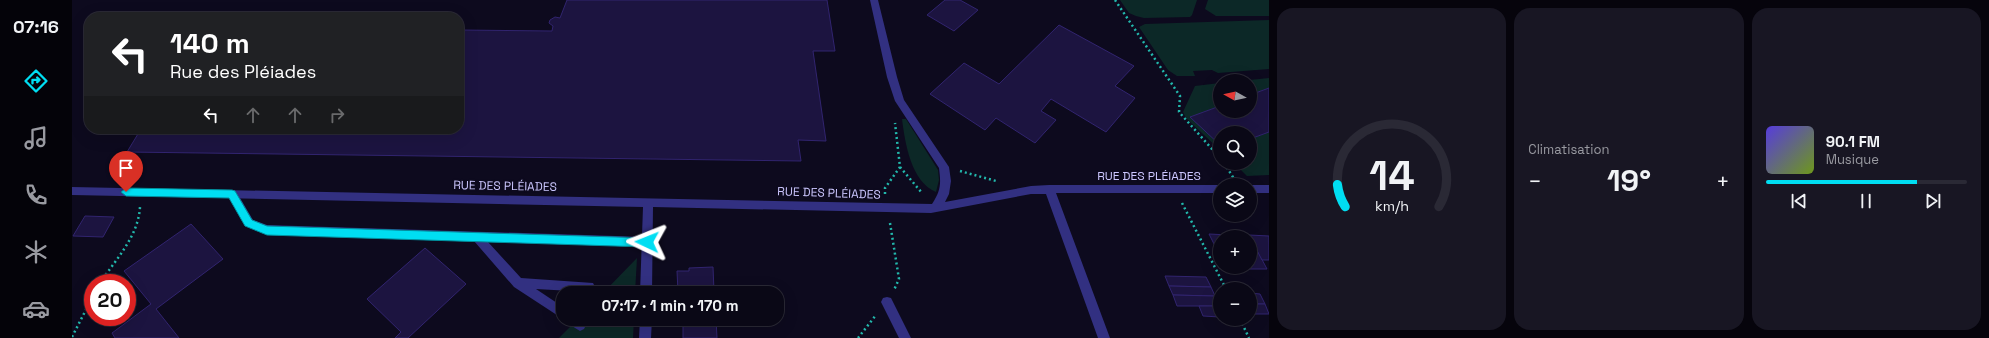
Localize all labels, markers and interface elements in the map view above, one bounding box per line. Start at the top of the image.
text: 07:16 [13,15,59,38]
text: 140 m [170,25,250,61]
icon: left [104,28,156,80]
text: Rue des Pléiades [170,60,316,83]
icon: directions [22,67,50,95]
north arrow [1213,74,1257,118]
map controls [1213,74,1257,326]
icon: left [200,104,222,126]
icon: ahead [242,104,264,126]
icon: ahead [284,104,306,126]
icon: right [326,104,348,126]
icon: music [22,124,50,152]
button: search [1213,126,1257,170]
text: 90.1 FM [1826,132,1880,151]
text: Climatisation [1528,141,1609,158]
text: 14 [1369,149,1414,202]
pin [109,151,143,192]
text: Musique [1826,151,1879,168]
icon: arrive [115,157,137,179]
text: 19° [1607,161,1651,200]
text: − [1528,167,1542,195]
text: + [1716,167,1730,195]
street label: RUE DES PLÉIADES [1097,168,1201,184]
street label: RUE DES PLÉIADES [453,177,557,195]
button: layers [1213,178,1257,222]
icon: phone [22,181,50,209]
street label: RUE DES PLÉIADES [777,183,881,203]
icon: previous [1788,190,1810,212]
icon: pause [1855,190,1877,212]
icon: next [1922,190,1944,212]
text: km/h [1375,197,1409,215]
position arrow [626,221,668,263]
button: + [1213,230,1257,274]
icon: climate [22,238,50,266]
speed limit sign: 20 [84,274,136,326]
button: − [1213,282,1257,326]
icon: car [22,295,50,323]
text: 07:17 · 1 min · 170 m [601,296,739,315]

